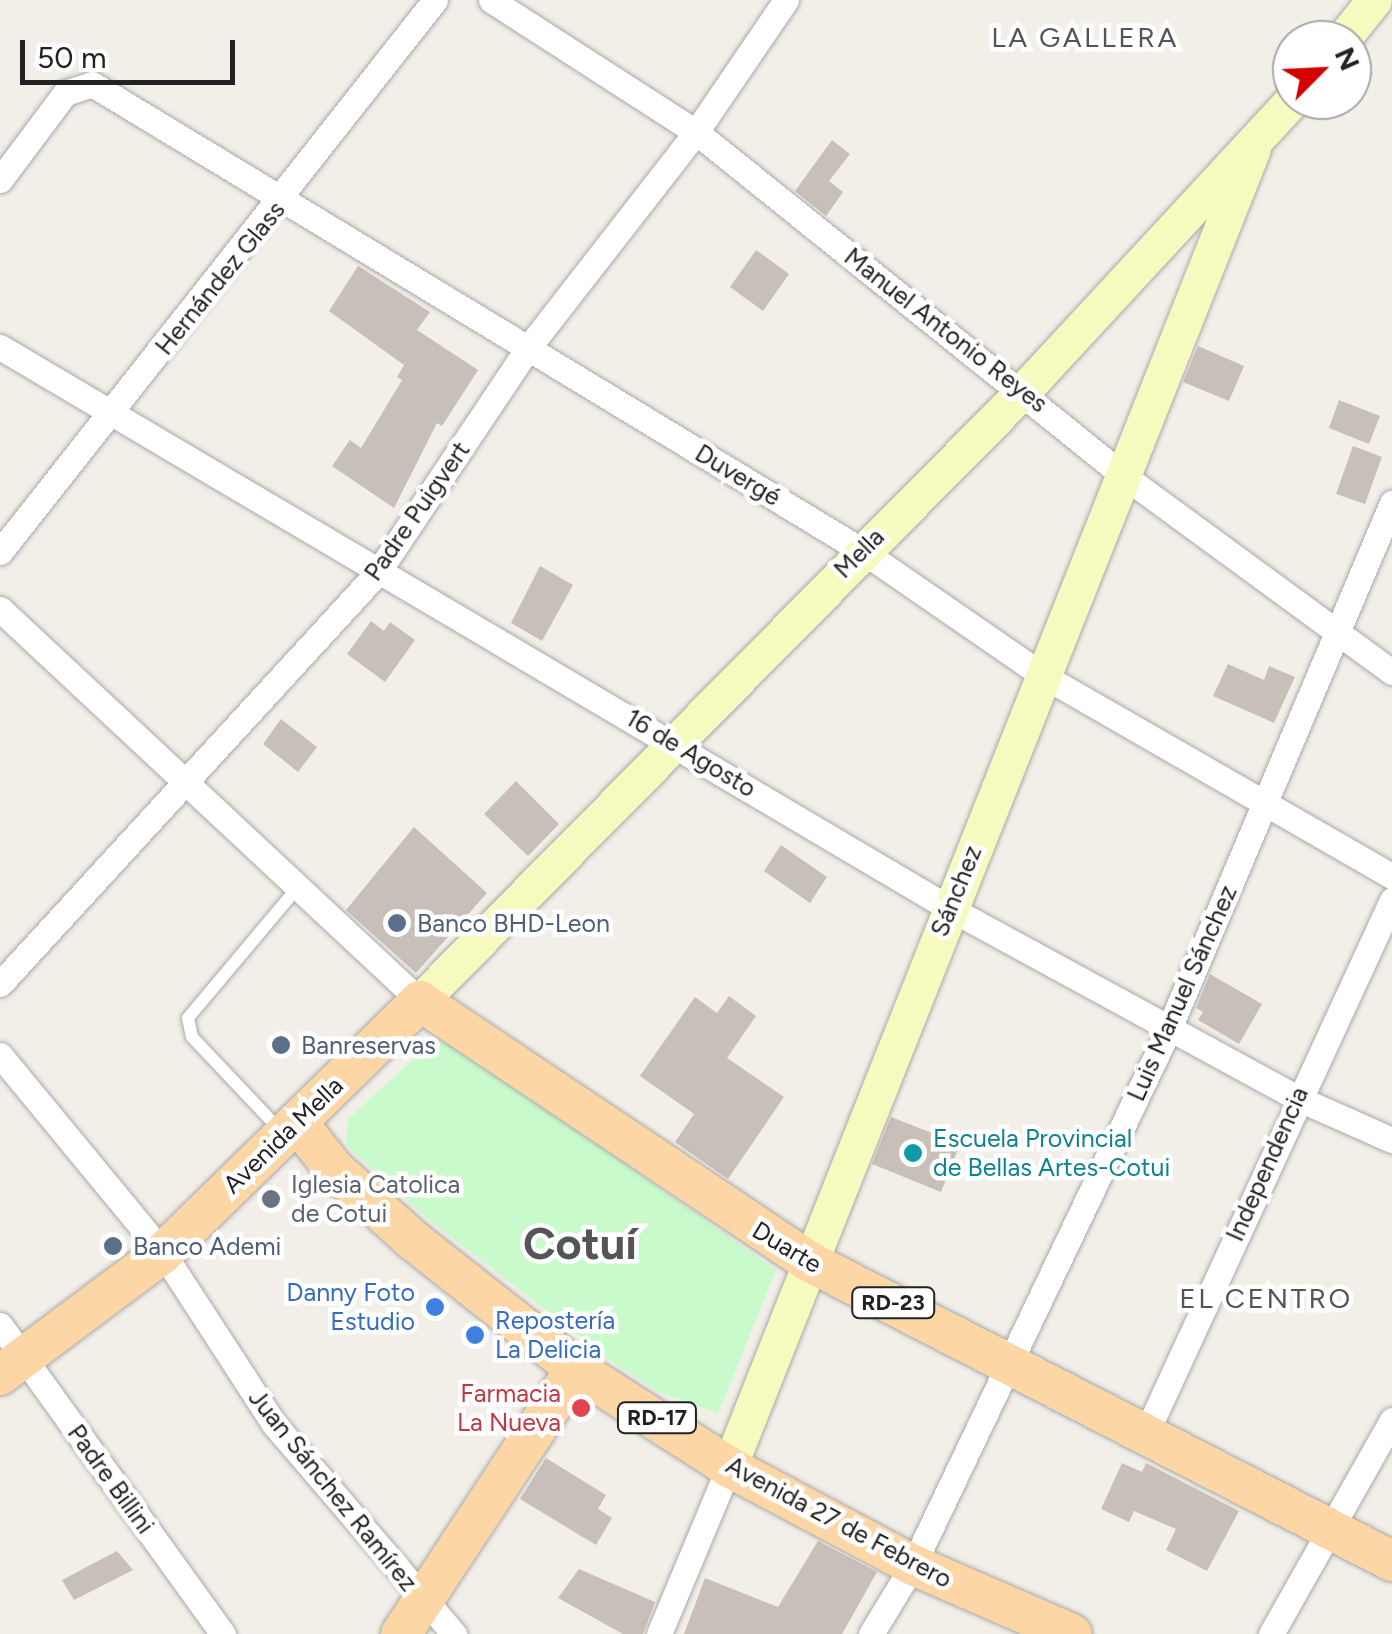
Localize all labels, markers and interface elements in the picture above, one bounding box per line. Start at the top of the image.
scale bar [25,20,240,82]
district label: LA GALLERA [991,20,1179,54]
north arrow [1272,20,1372,120]
text: 50 m [37,39,106,76]
text: N [1328,42,1368,75]
street label: Hernández Glass [149,195,291,361]
street label: Manuel Antonio Reyes [838,241,1054,419]
street label: Padre Puigvert [358,436,476,586]
street label: Duvergé [690,438,786,512]
street label: Mella [828,522,890,584]
street label: 16 de Agosto [620,702,762,804]
street label: Sánchez [924,841,988,941]
street label: Luis Manuel Sánchez [1121,880,1243,1106]
place label: Banco BHD-Leon [417,908,610,938]
marker: Banco BHD-Leon [386,912,408,934]
place label: Banreservas [301,1030,436,1060]
marker: Banreservas [270,1034,292,1056]
street label: Avenida Mella [217,1070,349,1200]
street label: Independencia [1220,1082,1314,1246]
place label: Escuela Provincial de Bellas Artes-Cotui [933,1124,1170,1183]
marker: Escuela Provincial de Bellas Artes-Cotui [902,1142,924,1164]
place label: Iglesia Catolica de Cotui [291,1170,460,1229]
marker: Iglesia Catolica de Cotui [260,1188,282,1210]
street label: Duarte [747,1215,827,1279]
district label: Cotuí [523,1217,637,1271]
place label: Banco Ademi [133,1231,281,1261]
marker: Banco Ademi [102,1235,124,1257]
place label: Danny Foto Estudio [286,1278,415,1337]
district label: EL CENTRO [1179,1281,1353,1315]
road number: RD-23 [850,1286,936,1320]
marker: Danny Foto Estudio [424,1296,446,1318]
place label: Repostería La Delicia [495,1306,615,1365]
marker: Repostería La Delicia [464,1324,486,1346]
place label: Farmacia La Nueva [457,1379,561,1438]
street label: Juan Sánchez Ramírez [242,1383,424,1597]
marker: Farmacia La Nueva [570,1397,592,1419]
road number: RD-17 [614,1401,700,1435]
street label: Padre Billini [61,1419,161,1539]
street label: Avenida 27 de Febrero [721,1450,957,1594]

